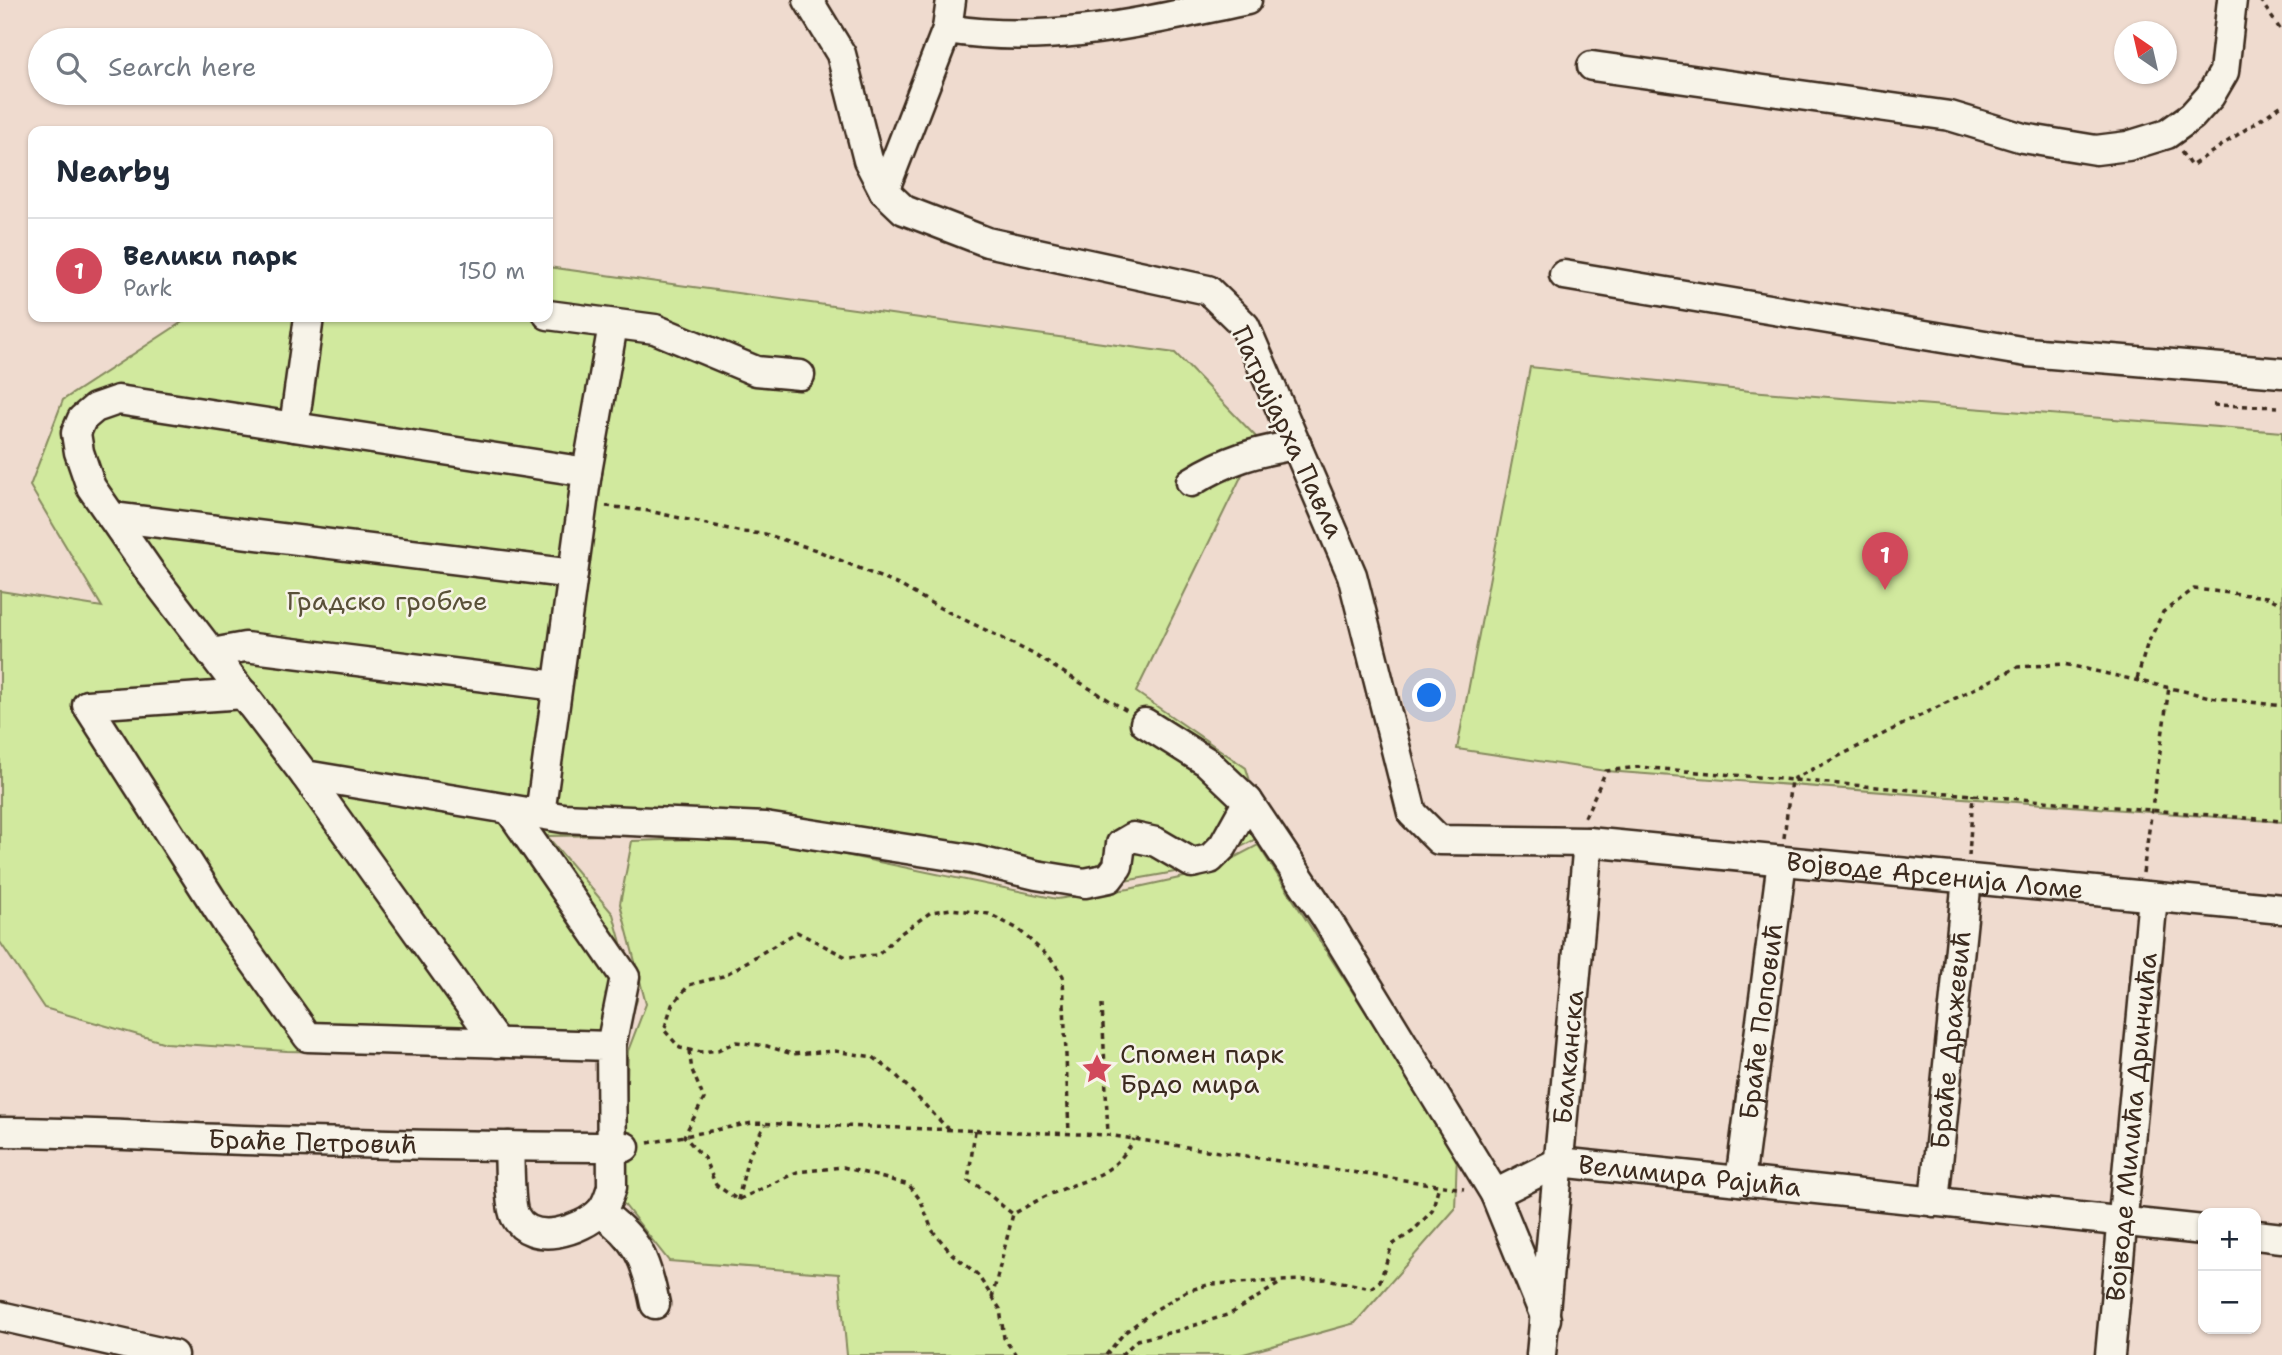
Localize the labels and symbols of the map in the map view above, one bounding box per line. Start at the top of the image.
north arrow [2114,21,2177,84]
street label: Патријарха Павла [1224,320,1353,543]
pin: 1 [1862,532,1908,590]
park label: Градско гробље [286,583,488,618]
your location [1412,678,1446,712]
street label: Војводе Арсенија Ломе [1785,843,2085,907]
street label: Браће Поповић [1730,921,1791,1122]
street label: Браће Дражевић [1922,929,1979,1151]
street label: Војводе Милића Дринчића [2097,951,2165,1303]
street label: Балканска [1544,988,1591,1126]
place label: Спомен парк Брдо мира [1120,1036,1284,1101]
place icon: Спомен парк Брдо мира [1080,1052,1114,1086]
street label: Браће Петровић [207,1121,418,1162]
street label: Велимира Рајића [1577,1146,1803,1204]

